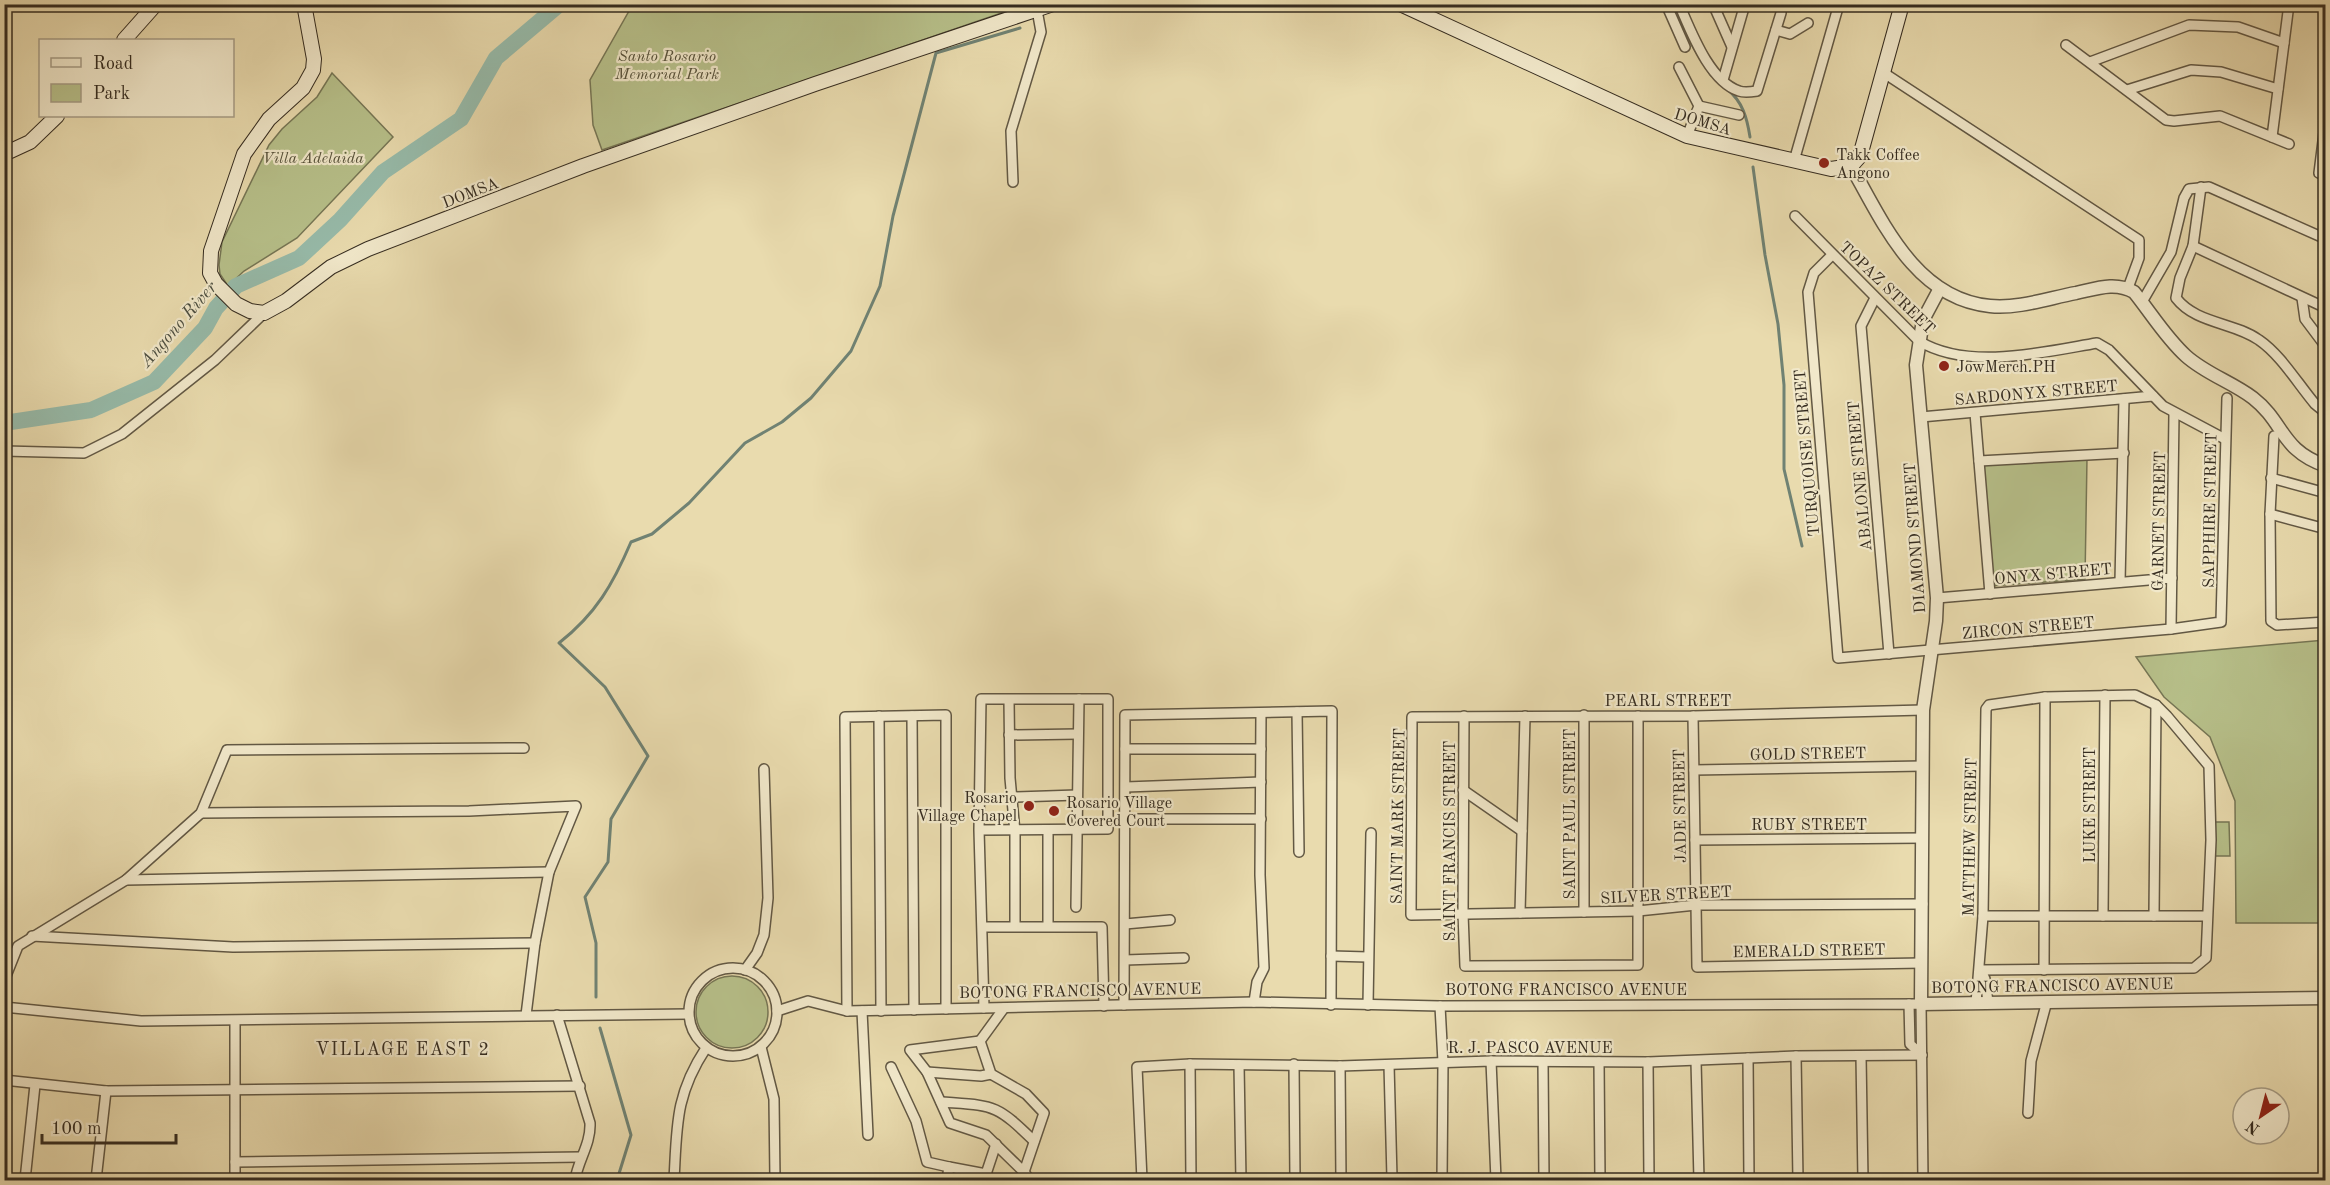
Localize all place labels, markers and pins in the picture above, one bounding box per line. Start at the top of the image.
place label: Takk Coffee Angono [1836,148,1920,182]
marker: Takk Coffee Angono [1817,156,1831,170]
marker: JowMerch.PH [1937,359,1951,373]
place label: JowMerch.PH [1956,360,2056,376]
place label: Rosario Village Chapel [917,791,1017,825]
place label: Rosario Village Covered Court [1066,796,1172,830]
marker: Rosario Village Chapel [1022,799,1036,813]
marker: Rosario Village Covered Court [1047,804,1061,818]

